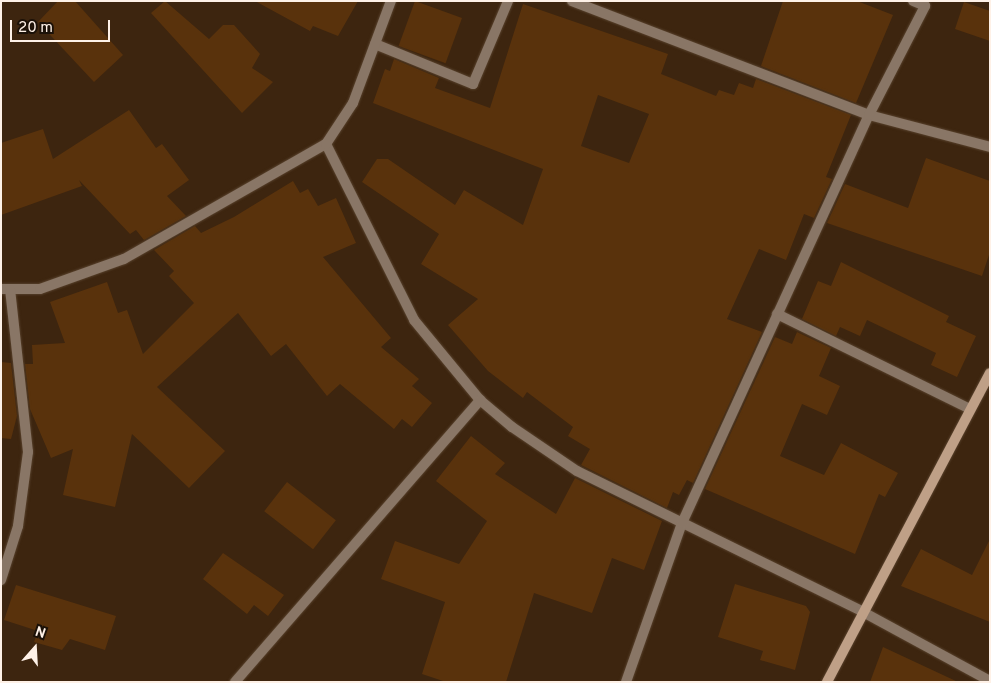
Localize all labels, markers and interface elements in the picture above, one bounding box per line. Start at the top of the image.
scale bar [12,10,112,42]
text: 20 m [18,19,53,38]
north arrow [10,623,60,673]
text: N [33,624,48,643]

